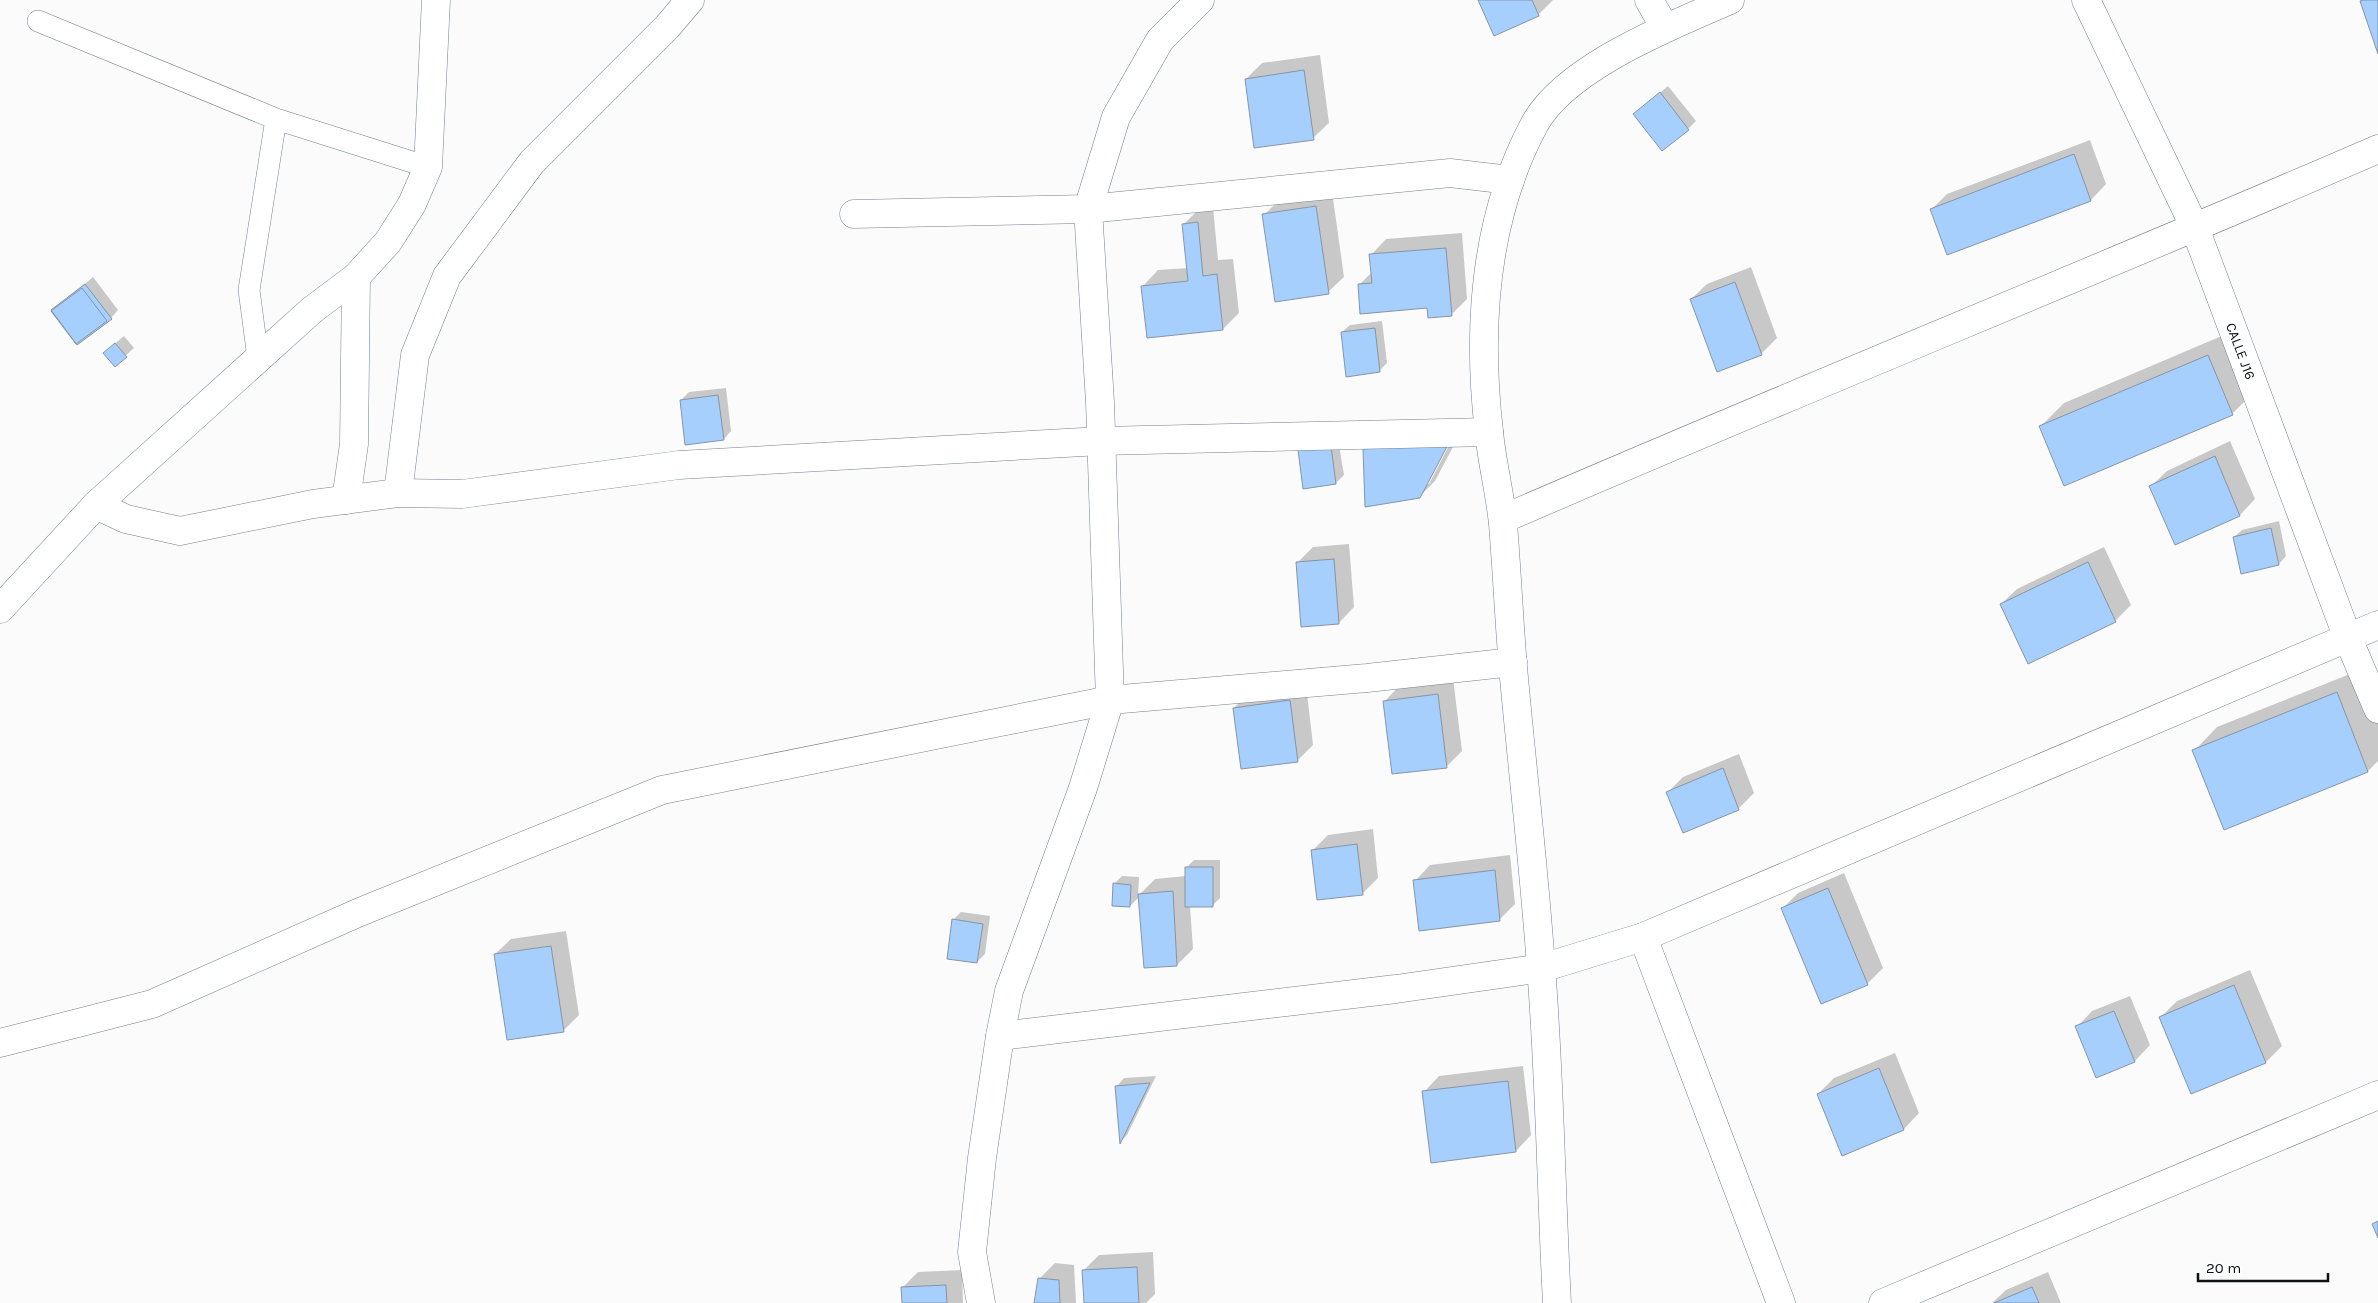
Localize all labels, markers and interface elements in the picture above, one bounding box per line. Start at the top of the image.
street label: CALLE J16 [2223,320,2259,382]
scale bar [2198,1250,2328,1282]
text: 20 m [2206,1259,2241,1277]

